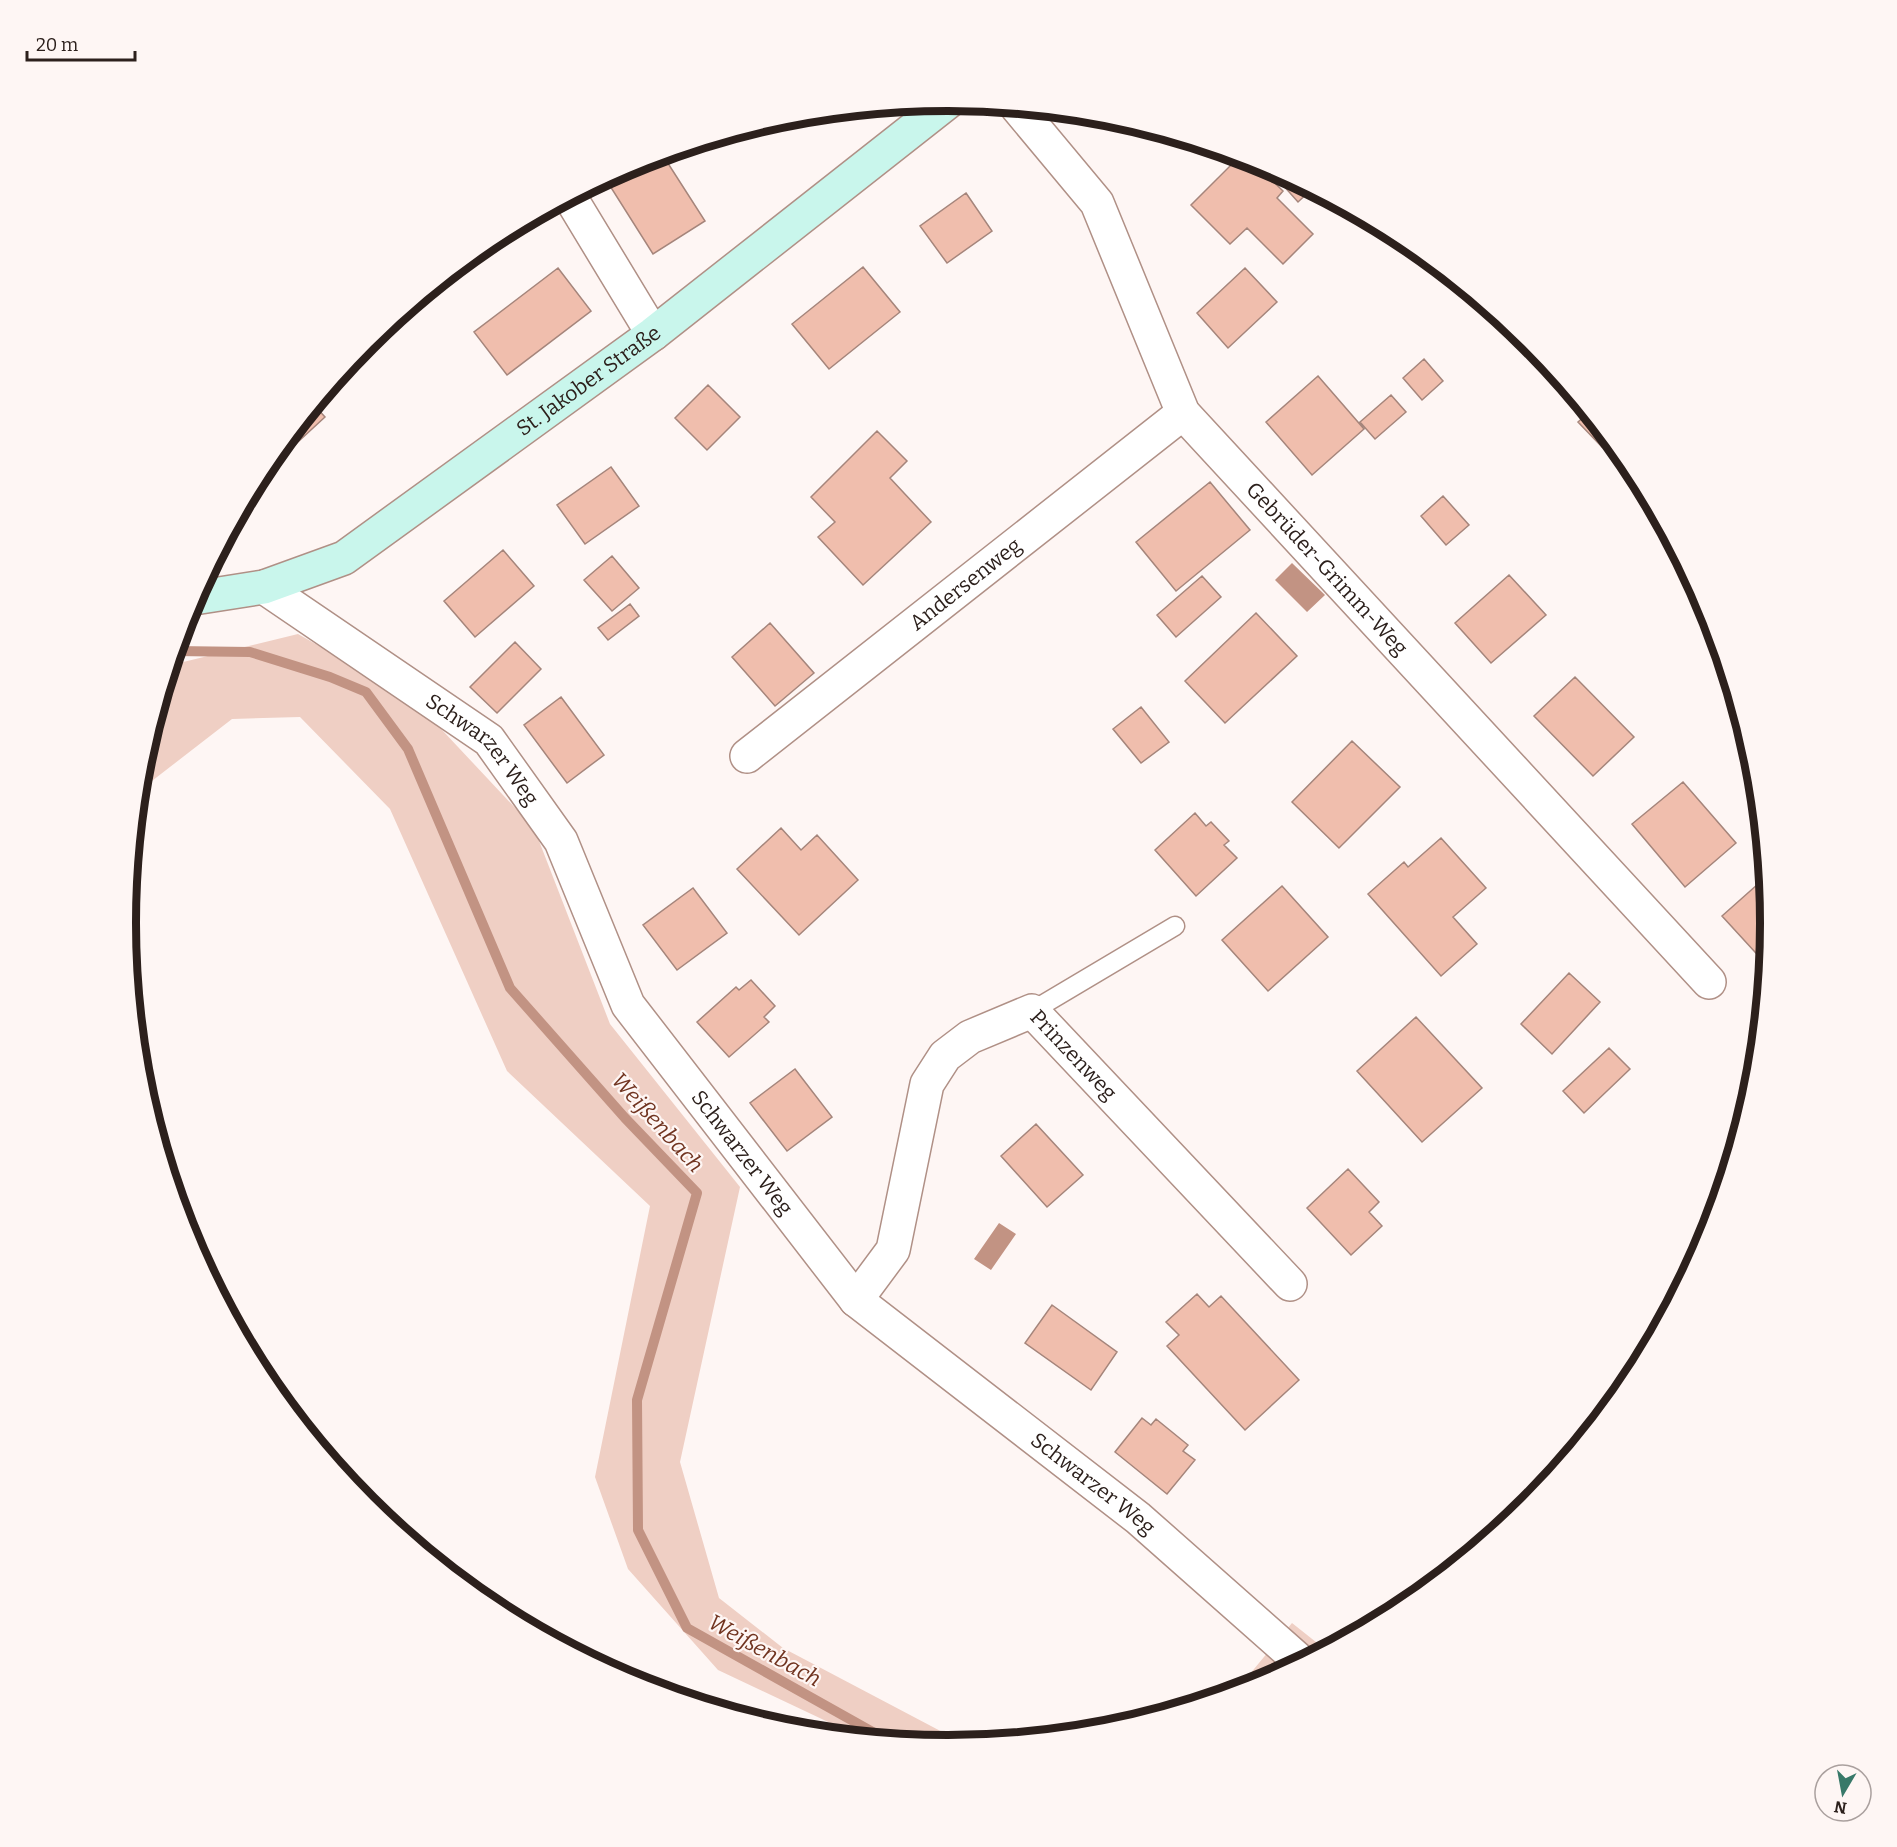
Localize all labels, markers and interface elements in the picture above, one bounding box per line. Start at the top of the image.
scale bar [27,24,135,62]
text: 20 m [36,34,78,56]
street label: St. Jakober Straße [511,320,666,442]
street label: Gebrüder-Grimm-Weg [1241,477,1414,661]
street label: Andersenweg [905,532,1027,636]
street label: Schwarzer Weg [421,688,545,811]
street label: Prinzenweg [1025,1004,1123,1106]
water label: Weißenbach [606,1067,709,1178]
street label: Schwarzer Weg [686,1085,799,1221]
street label: Schwarzer Weg [1026,1427,1161,1540]
water label: Weißenbach [704,1608,826,1692]
north arrow [1813,1763,1873,1823]
text: N [1833,1797,1848,1818]

